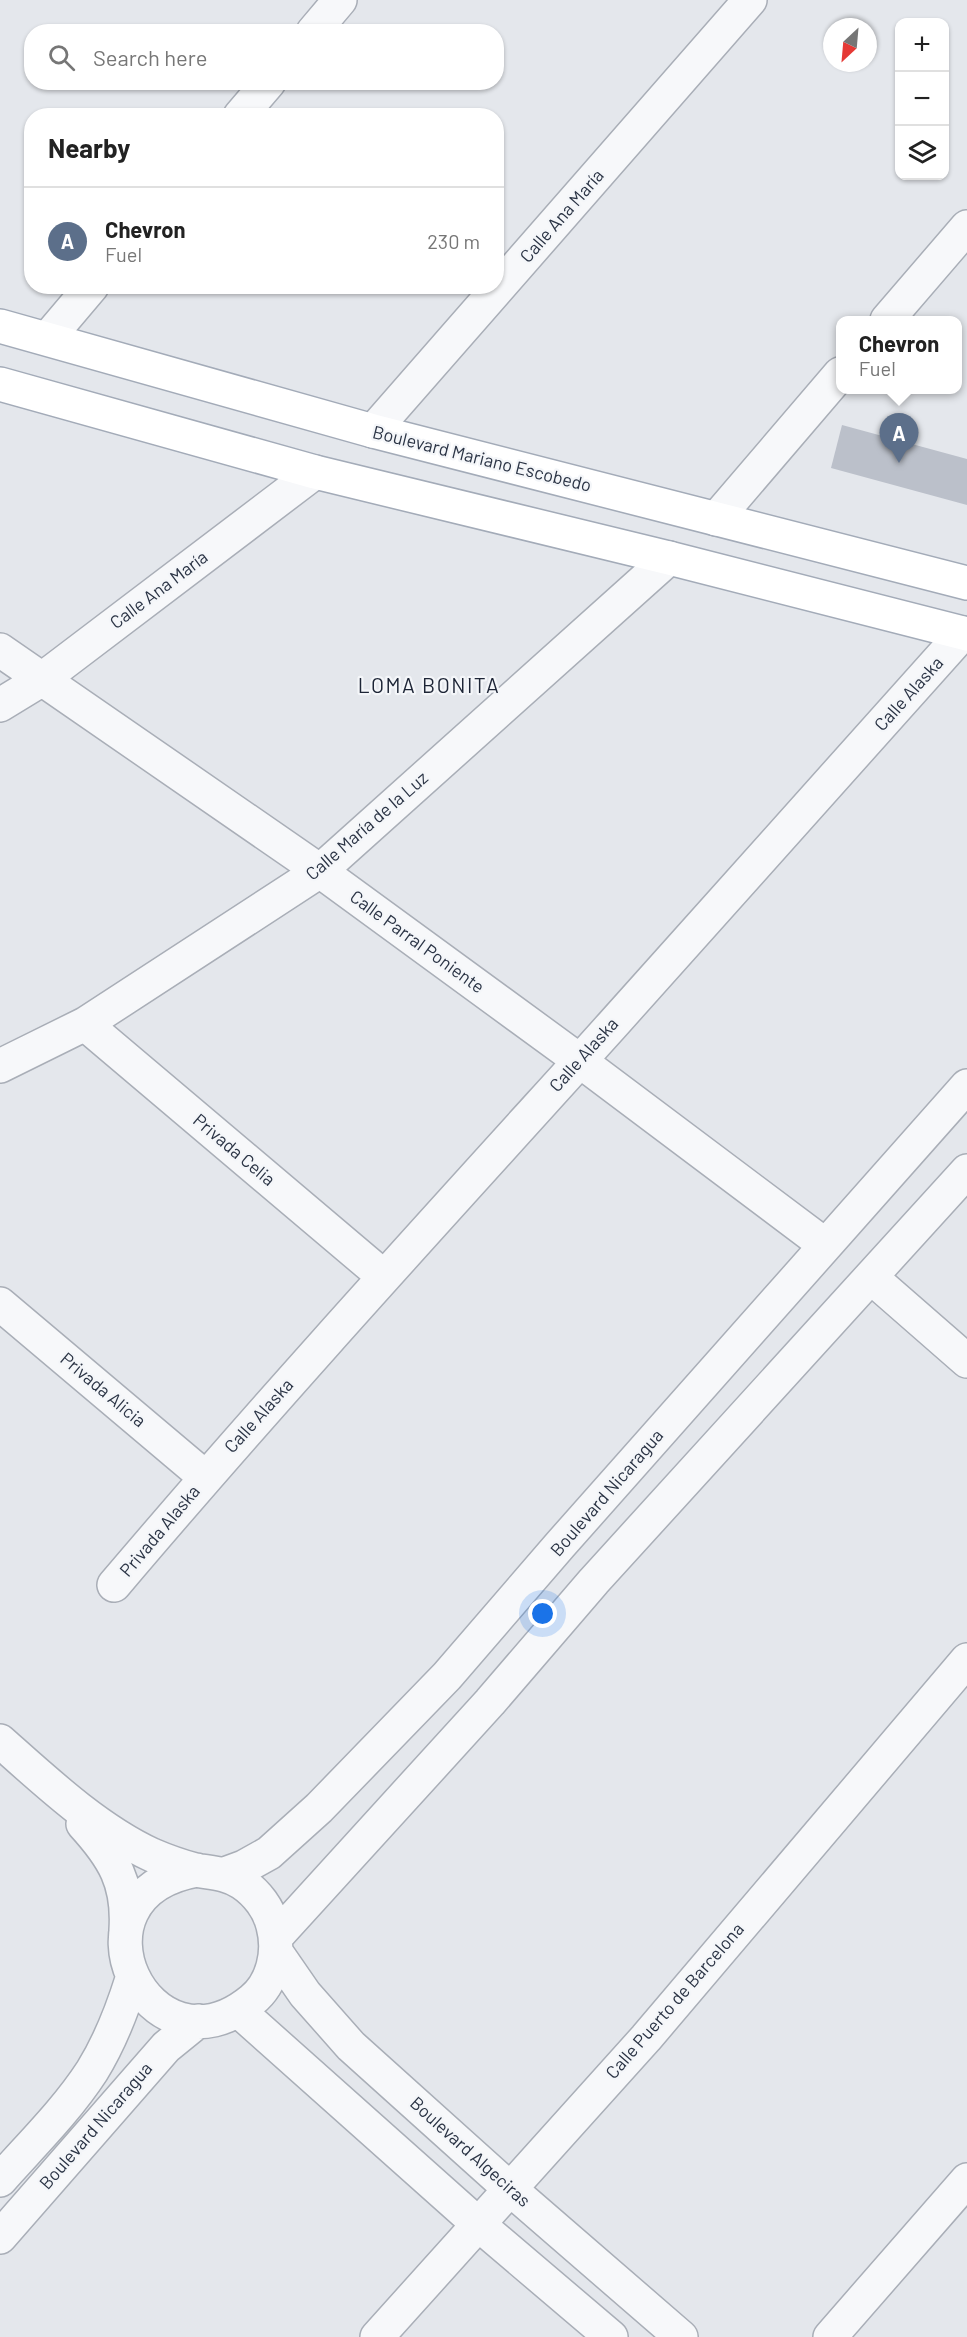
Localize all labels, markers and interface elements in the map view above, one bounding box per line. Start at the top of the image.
north arrow [823,18,877,72]
map controls [895,18,949,180]
button: + [895,18,949,72]
search box [24,24,504,90]
icon: search [45,41,78,74]
text: Search here [93,44,207,70]
button: − [895,72,949,126]
button: layers [895,126,949,180]
text: Nearby [48,132,130,163]
street label: Calle Ana María [515,164,608,267]
text: Chevron [105,216,186,242]
text: A [61,229,74,253]
text: 230 m [427,229,480,253]
text: Fuel [105,242,142,266]
popup [836,316,962,394]
text: Chevron [859,330,939,356]
text: Fuel [859,356,896,380]
pin: A [880,414,918,463]
street label: Boulevard Mariano Escobedo [371,420,594,496]
street label: Calle Ana María [105,545,212,633]
street label: Calle Alaska [869,652,947,735]
district label: LOMA BONITA [358,672,500,697]
street label: Calle María de la Luz [301,766,432,884]
street label: Calle Parral Poniente [346,885,489,997]
street label: Calle Alaska [544,1013,622,1096]
street label: Privada Celia [189,1109,280,1190]
street label: Privada Alicia [56,1347,151,1431]
street label: Calle Alaska [219,1374,297,1457]
street label: Boulevard Nicaragua [545,1424,667,1560]
street label: Privada Alaska [115,1480,204,1581]
your location [528,1599,557,1628]
street label: Calle Puerto de Barcelona [601,1918,748,2083]
street label: Boulevard Nicaragua [34,2057,156,2193]
street label: Boulevard Algeciras [406,2091,535,2211]

